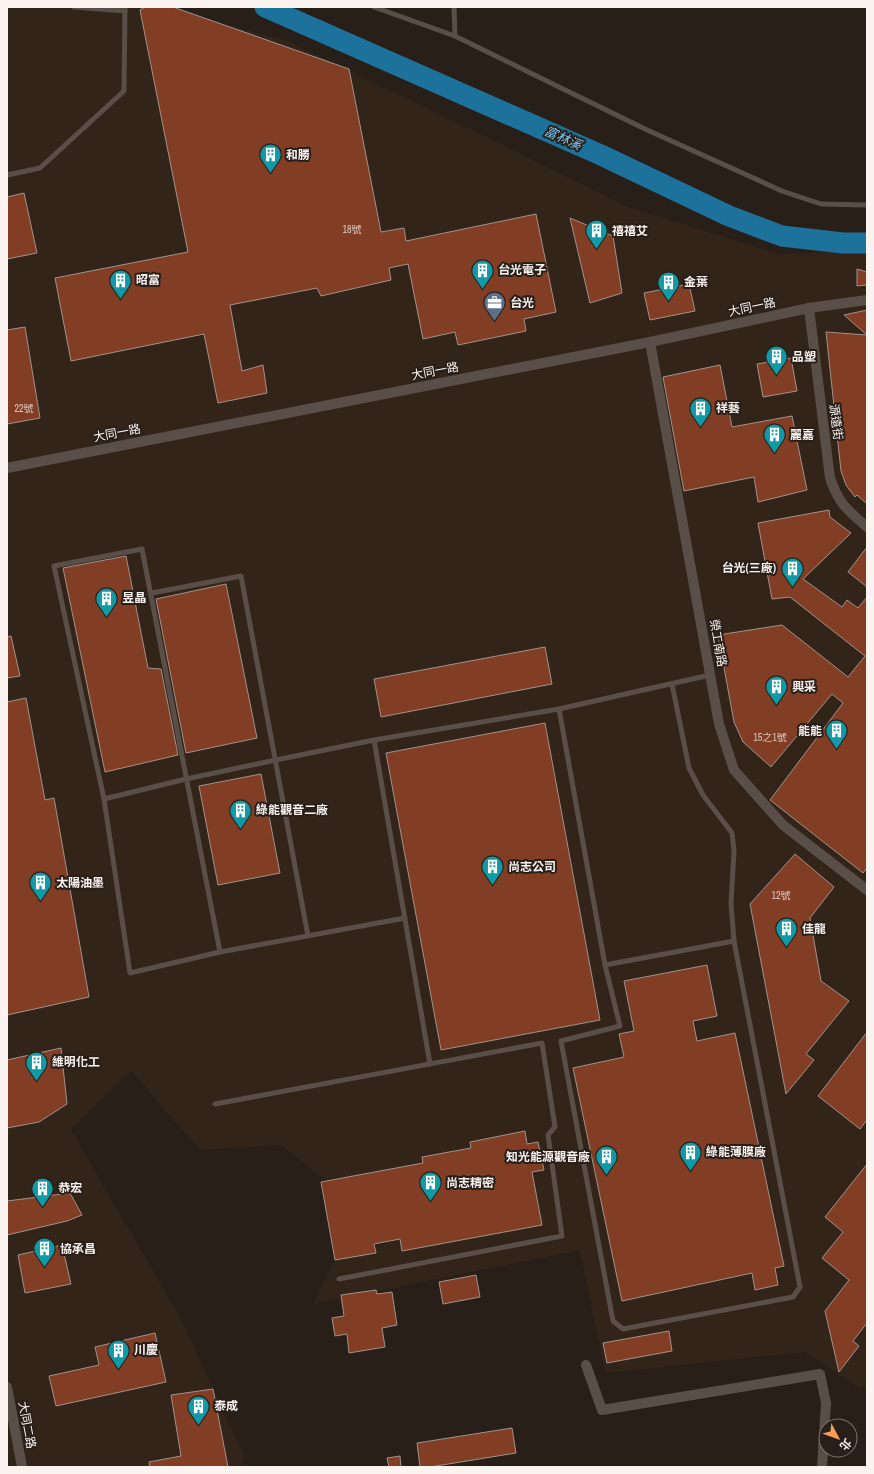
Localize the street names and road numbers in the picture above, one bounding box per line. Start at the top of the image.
street label: 大同一路 [727,294,777,320]
street label: 大同一路 [410,359,460,383]
street label: 源遠街 [826,403,846,441]
street label: 大同一路 [92,421,142,445]
street label: 榮工南路 [706,618,730,668]
street label: 大同二路 [15,1400,39,1450]

